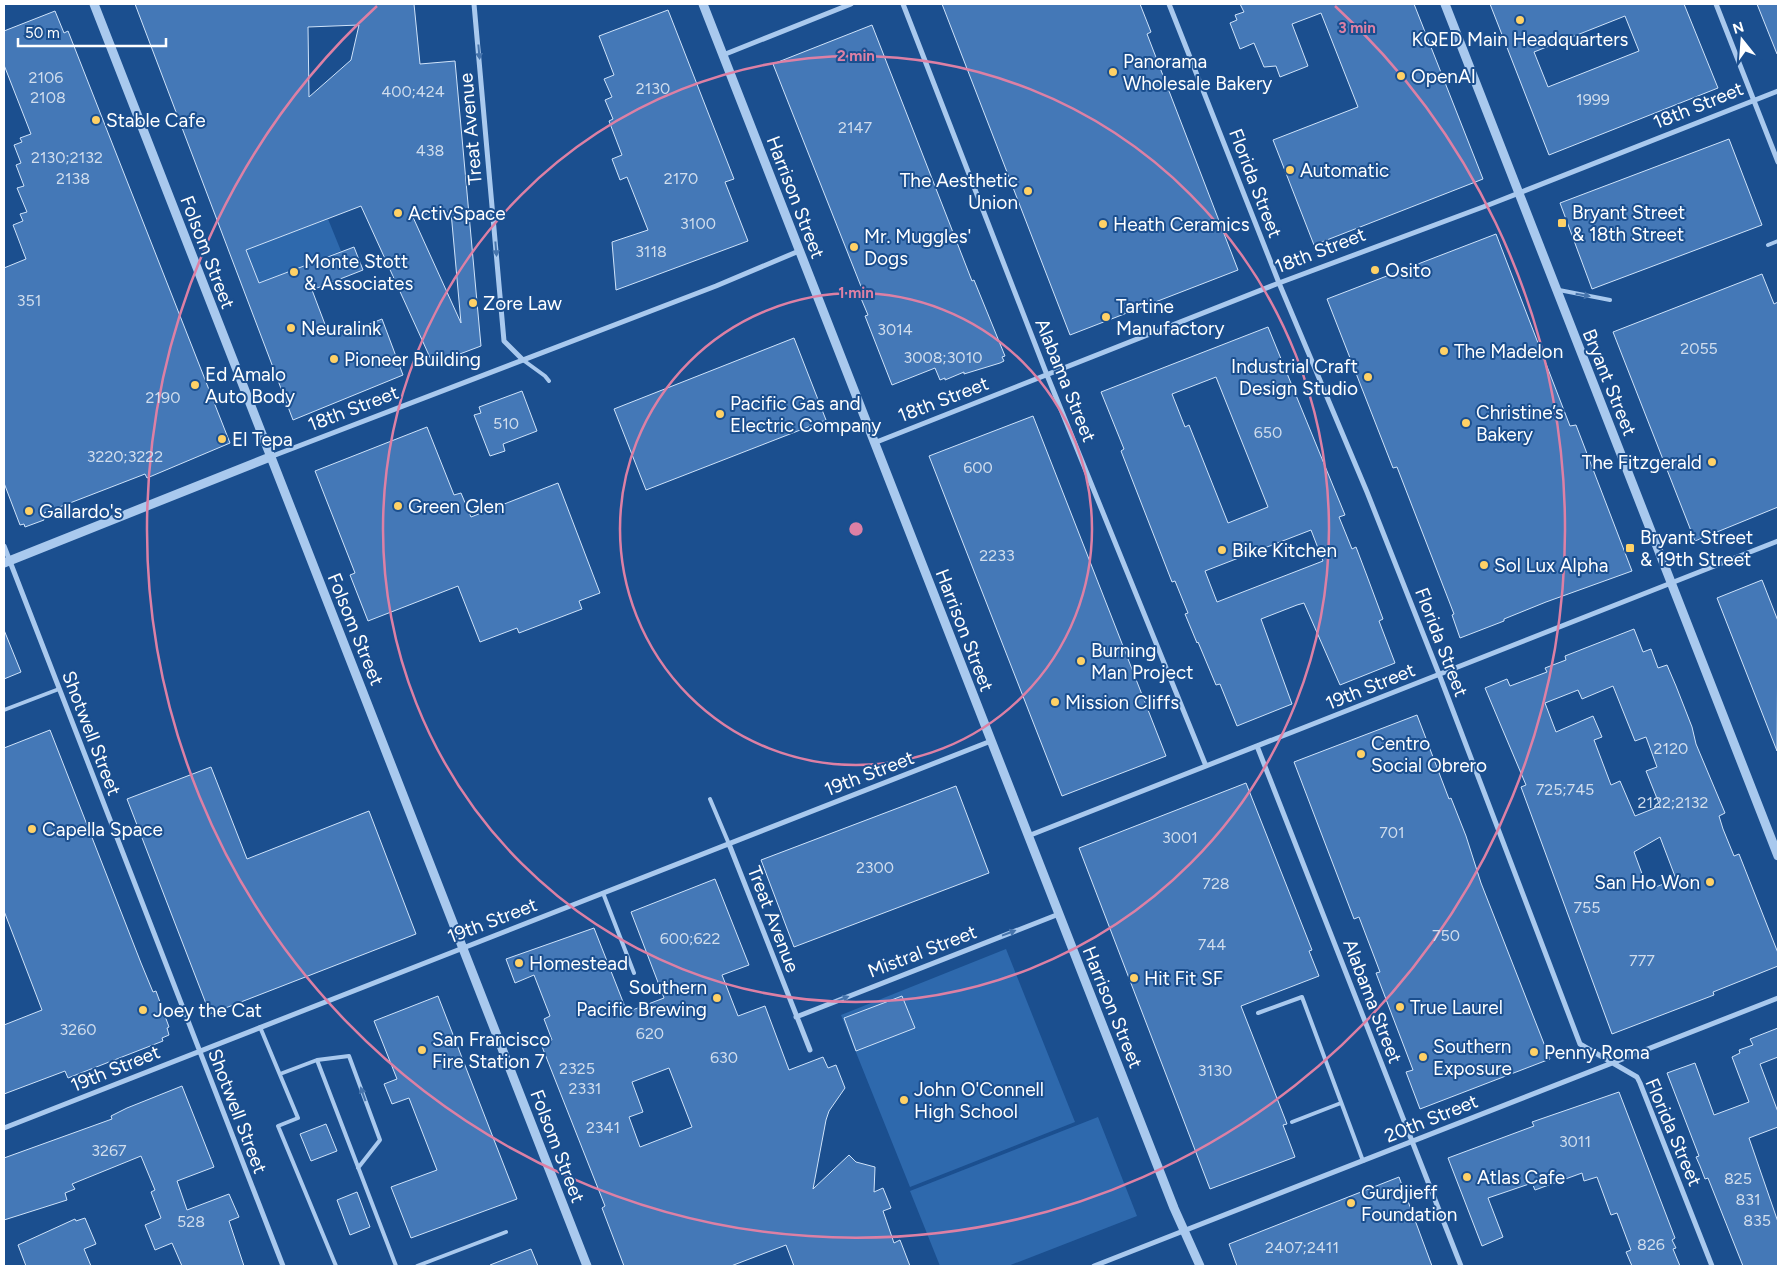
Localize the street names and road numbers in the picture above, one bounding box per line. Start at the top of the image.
street label: Treat Avenue [454,72,487,186]
street label: 18th Street [1650,77,1747,134]
street label: Florida Street [1224,125,1287,241]
street label: Harrison Street [762,133,829,262]
street label: Folsom Street [175,192,240,312]
street label: 18th Street [1272,223,1369,278]
street label: Alabama Street [1030,315,1101,445]
street label: Bryant Street [1578,325,1641,439]
street label: 18th Street [895,372,992,427]
street label: 18th Street [305,381,402,436]
street label: Harrison Street [931,566,998,695]
street label: Folsom Street [323,570,389,689]
street label: Florida Street [1410,584,1473,700]
street label: 19th Street [1322,658,1418,715]
street label: Shotwell Street [57,668,126,799]
street label: 19th Street [821,746,917,801]
street label: Treat Avenue [743,863,804,976]
street label: 19th Street [444,893,540,948]
street label: Mistral Street [865,920,980,983]
street label: Alabama Street [1338,936,1407,1067]
street label: Harrison Street [1078,943,1147,1072]
street label: 19th Street [67,1040,163,1097]
street label: Shotwell Street [203,1046,272,1177]
street label: Florida Street [1640,1075,1707,1190]
street label: Folsom Street [525,1086,590,1206]
street label: 20th Street [1381,1089,1481,1148]

